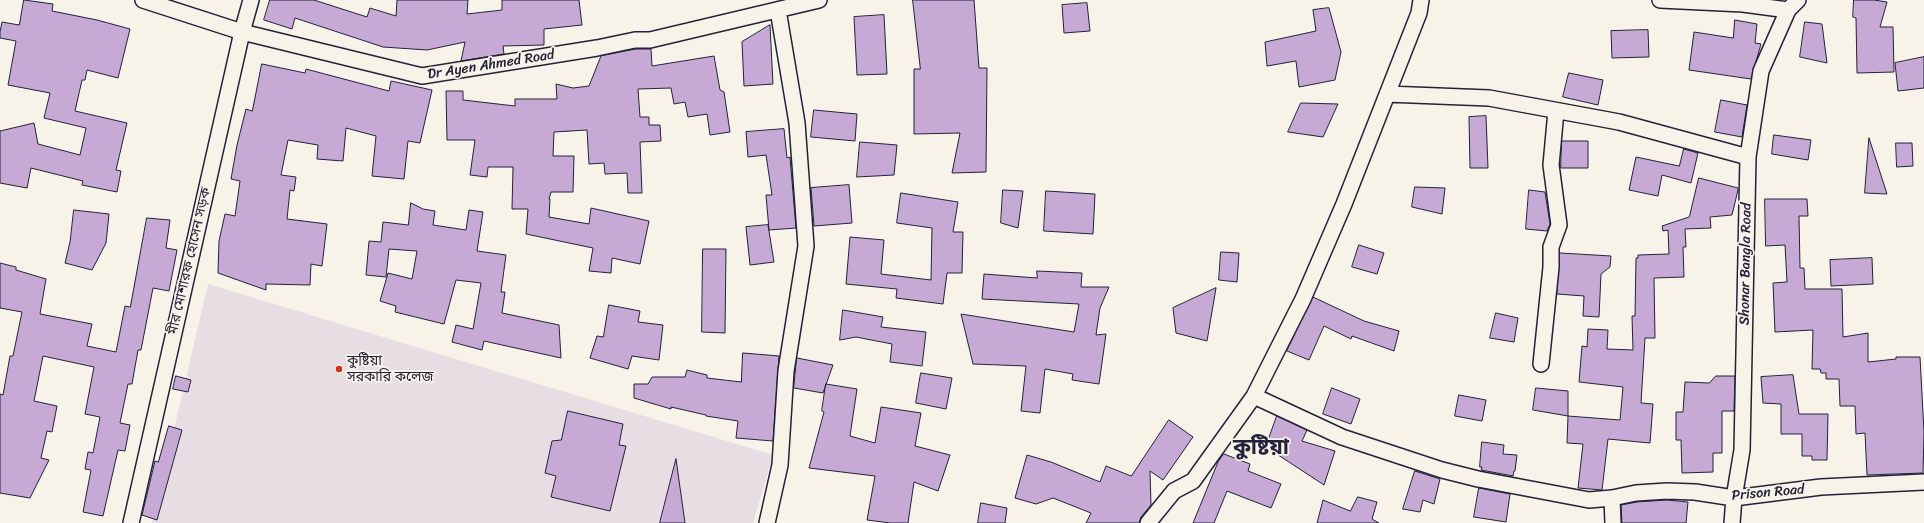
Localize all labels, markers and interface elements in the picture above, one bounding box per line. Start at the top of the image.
street label: Dr Ayen Ahmed Road [426,47,556,83]
street label: মীর মোশারফ হোসেন সড়ক [165,186,215,336]
street label: Shonar Bangla Road [1737,203,1755,325]
place label: কুষ্টিয়া সরকারি কলেজ [347,353,433,386]
marker: কুষ্টিয়া সরকারি কলেজ [334,364,344,374]
district label: কুষ্টিয়া [1233,435,1289,461]
street label: Prison Road [1731,481,1805,505]

